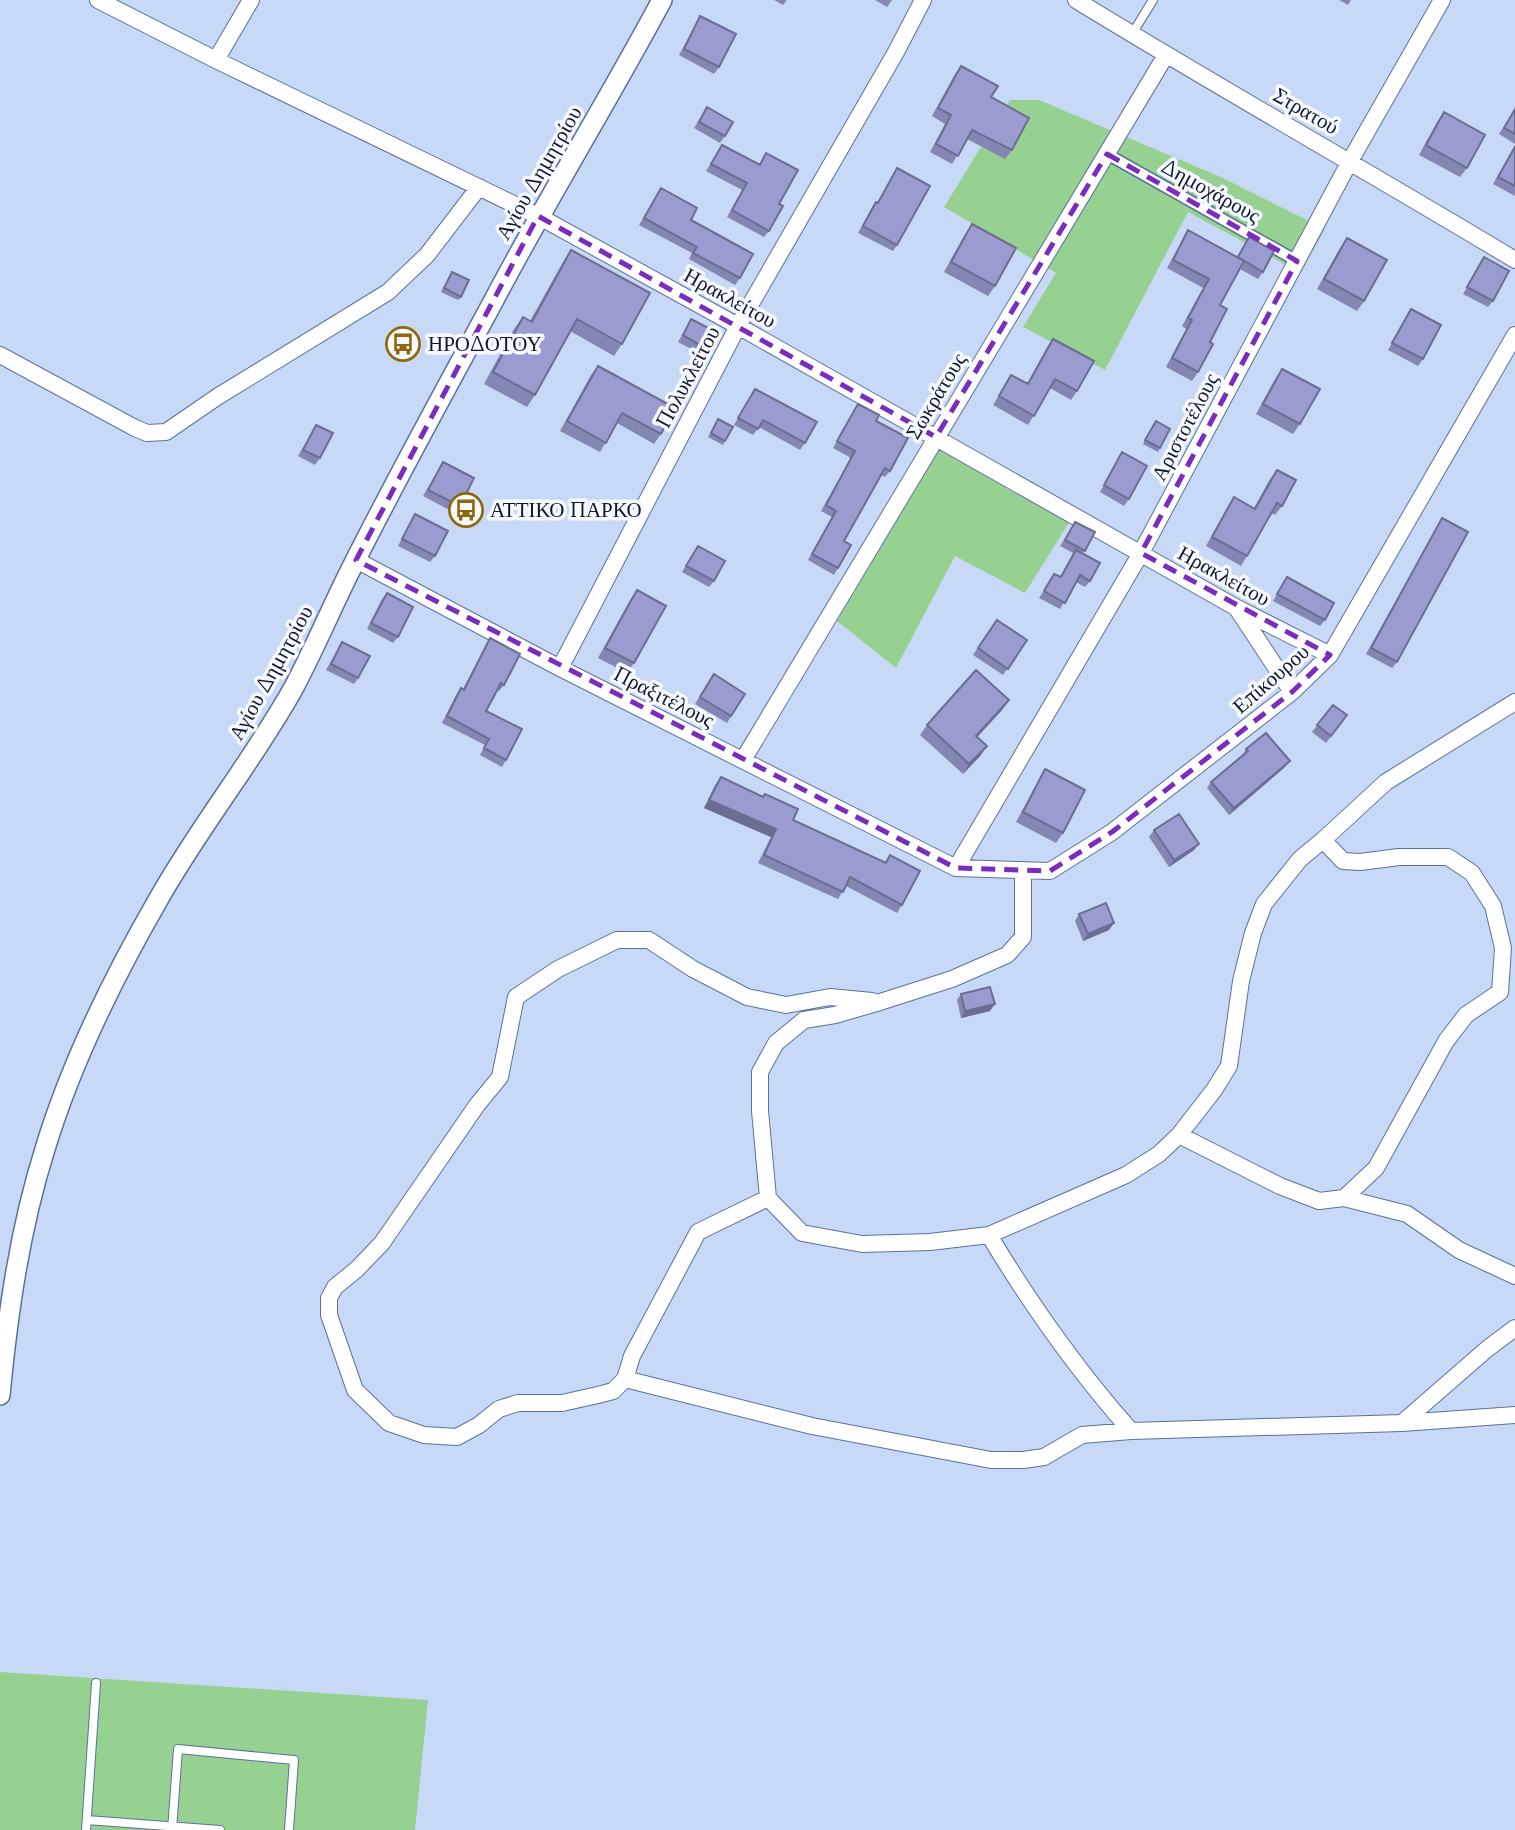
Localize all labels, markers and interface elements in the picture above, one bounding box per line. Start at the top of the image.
street label: Στρατού [1269,81,1344,140]
street label: Αγίου Δημητρίου [489,101,588,244]
street label: Δημοχάρους [1157,152,1266,229]
street label: Ηρακλείτου [679,261,781,334]
street label: Πολυκλείτου [650,321,726,432]
bus stop icon: ΗΡΟΔΟΤΟΥ [384,325,422,363]
place label: ΗΡΟΔΟΤΟΥ [428,330,542,357]
street label: Σωκράτους [899,347,972,444]
street label: Αριστοτέλους [1145,368,1225,485]
bus stop icon: ΑΤΤΙΚΟ ΠΑΡΚΟ [447,491,485,529]
place label: ΑΤΤΙΚΟ ΠΑΡΚΟ [490,496,642,523]
street label: Ηρακλείτου [1173,539,1275,612]
street label: Αγίου Δημητρίου [222,601,319,745]
street label: Επίκουρου [1227,638,1315,719]
street label: Πραξιτέλους [609,660,720,734]

